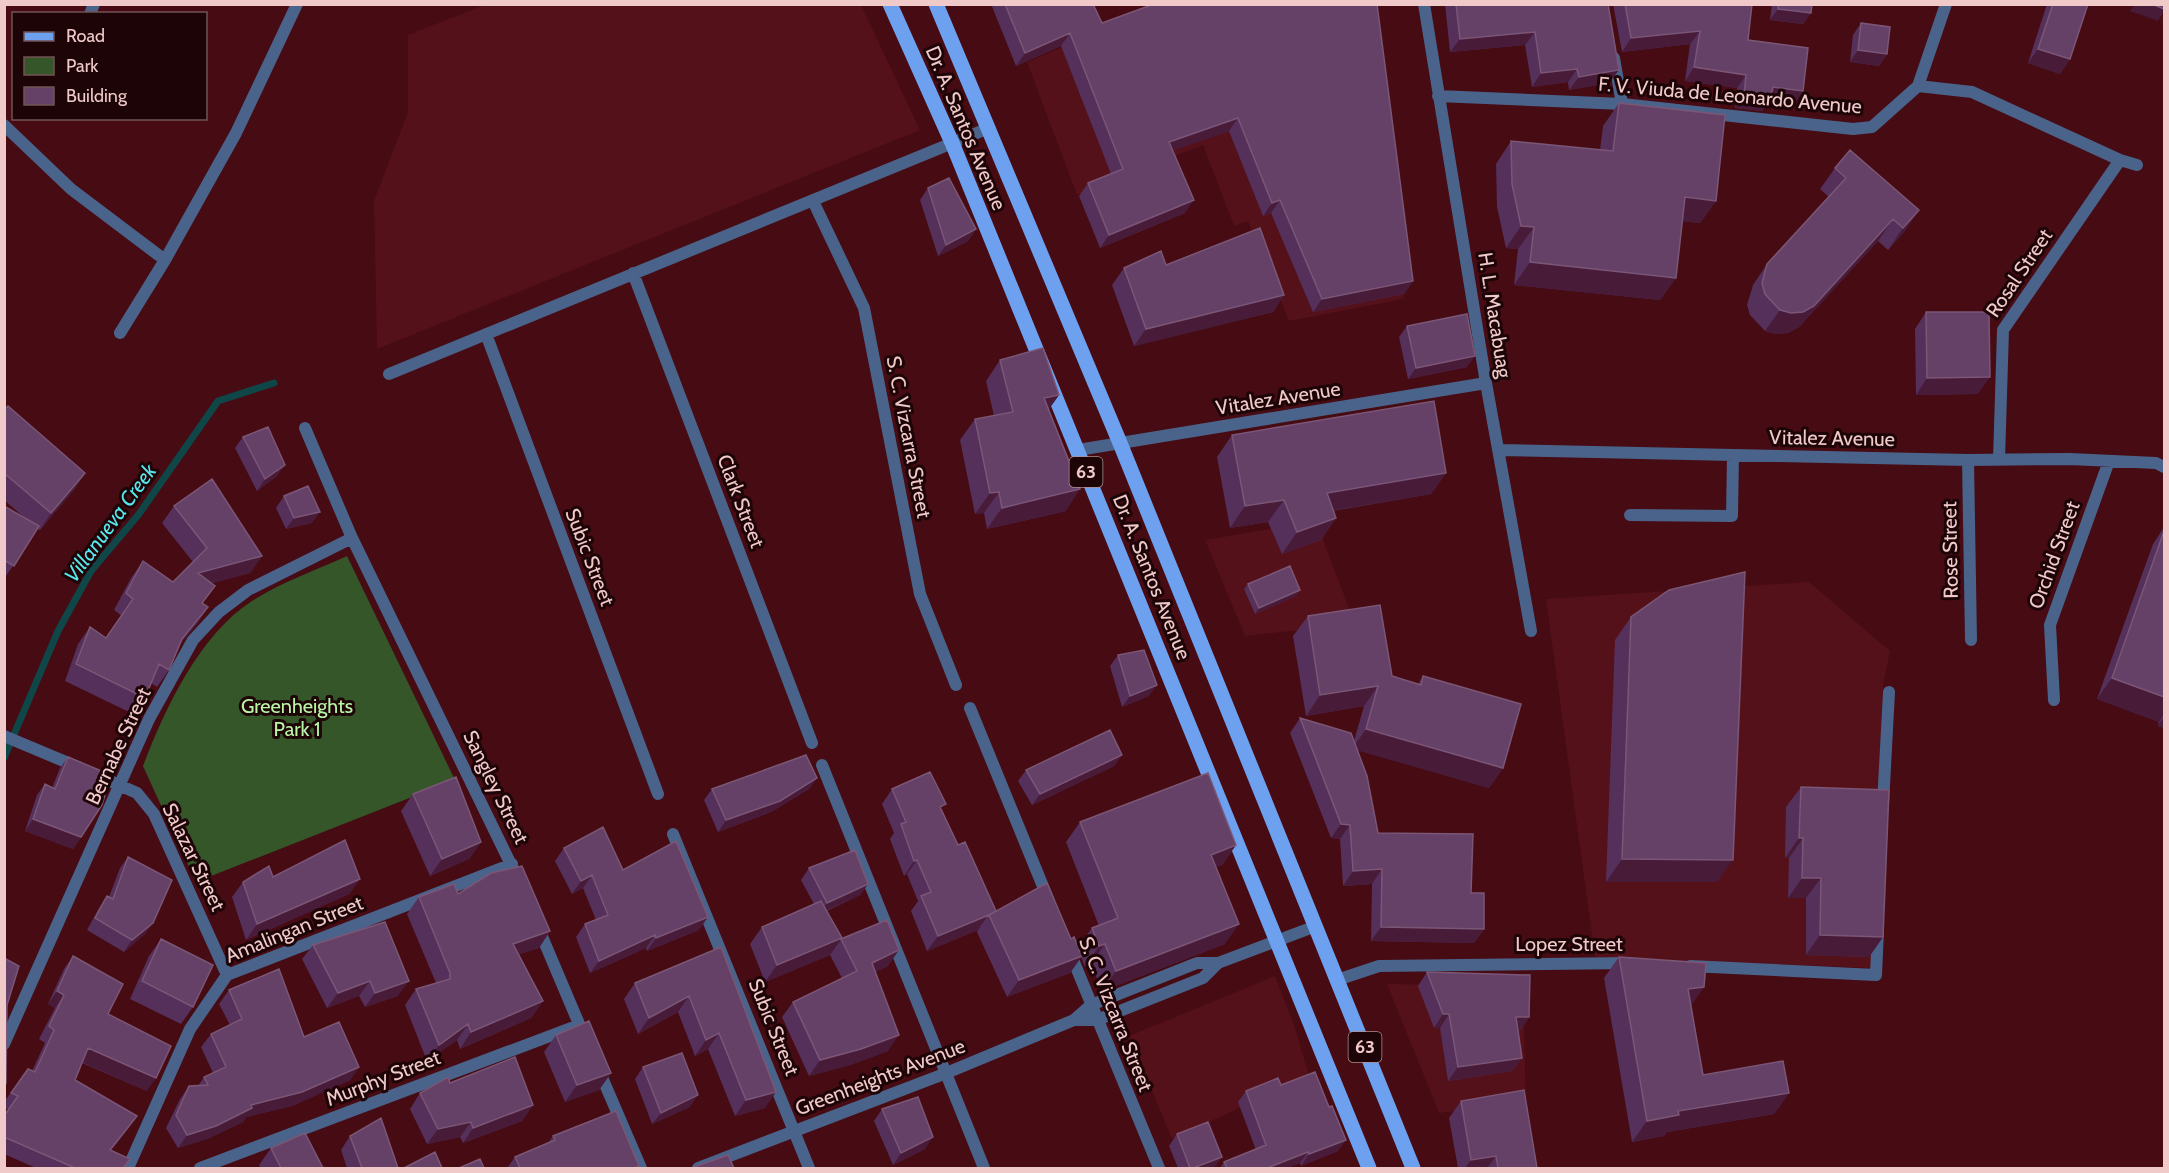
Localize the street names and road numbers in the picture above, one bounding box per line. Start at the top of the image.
street label: Dr. A. Santos Avenue [921,42,1011,214]
street label: F. V. Viuda de Leonardo Avenue [1597,72,1863,118]
street label: Rosal Street [1981,224,2057,322]
street label: H. L. Macabuag [1473,250,1517,381]
street label: S. C. Vizcarra Street [882,354,937,520]
street label: Vitalez Avenue [1214,376,1342,420]
street label: Vitalez Avenue [1769,425,1895,451]
street label: Clark Street [712,451,770,551]
road number: 63 [1070,457,1102,487]
street label: Dr. A. Santos Avenue [1108,491,1196,663]
street label: Orchid Street [2023,498,2085,612]
street label: Rose Street [1937,501,1963,599]
street label: Subic Street [560,505,620,609]
street label: Bernabe Street [80,683,156,808]
street label: Sangley Street [458,726,534,848]
street label: Salazar Street [158,799,231,915]
street label: Amalingan Street [222,890,367,968]
street label: Lopez Street [1515,932,1623,956]
street label: S. C. Vizcarra Street [1074,933,1158,1095]
street label: Subic Street [744,975,804,1079]
road number: 63 [1348,1032,1382,1062]
street label: Greenheights Avenue [792,1034,968,1120]
street label: Murphy Street [322,1045,444,1111]

